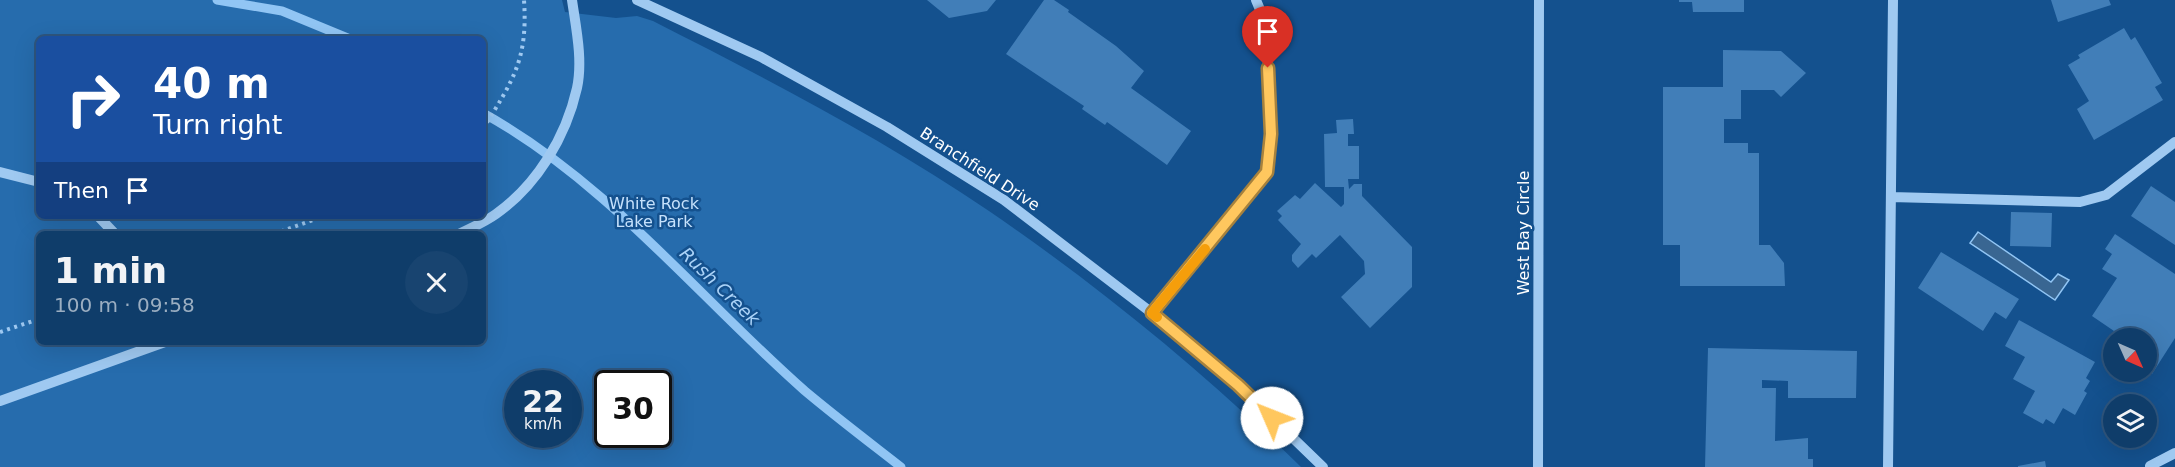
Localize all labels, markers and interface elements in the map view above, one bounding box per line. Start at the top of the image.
pin [1242,6,1293,68]
icon: arrive [1251,15,1284,48]
text: 40 m [153,59,270,108]
icon: right [54,60,132,138]
text: Turn right [153,109,282,140]
street label: Branchfield Drive [917,123,1043,215]
street label: West Bay Circle [1514,171,1533,295]
icon: arrive [121,174,154,207]
text: Then [54,178,109,203]
park label: White Rock Lake Park [609,194,700,231]
water label: Rush Creek [676,243,765,330]
text: 1 min [54,250,167,291]
button: close [405,251,468,314]
text: 100 m · 09:58 [54,293,195,317]
north arrow [2103,328,2157,382]
map controls [2103,328,2157,448]
speed limit sign: 30 [594,370,672,448]
text: 22 [522,384,564,419]
position arrow [1240,386,1304,450]
button: layers [2103,394,2157,448]
text: km/h [524,415,562,433]

